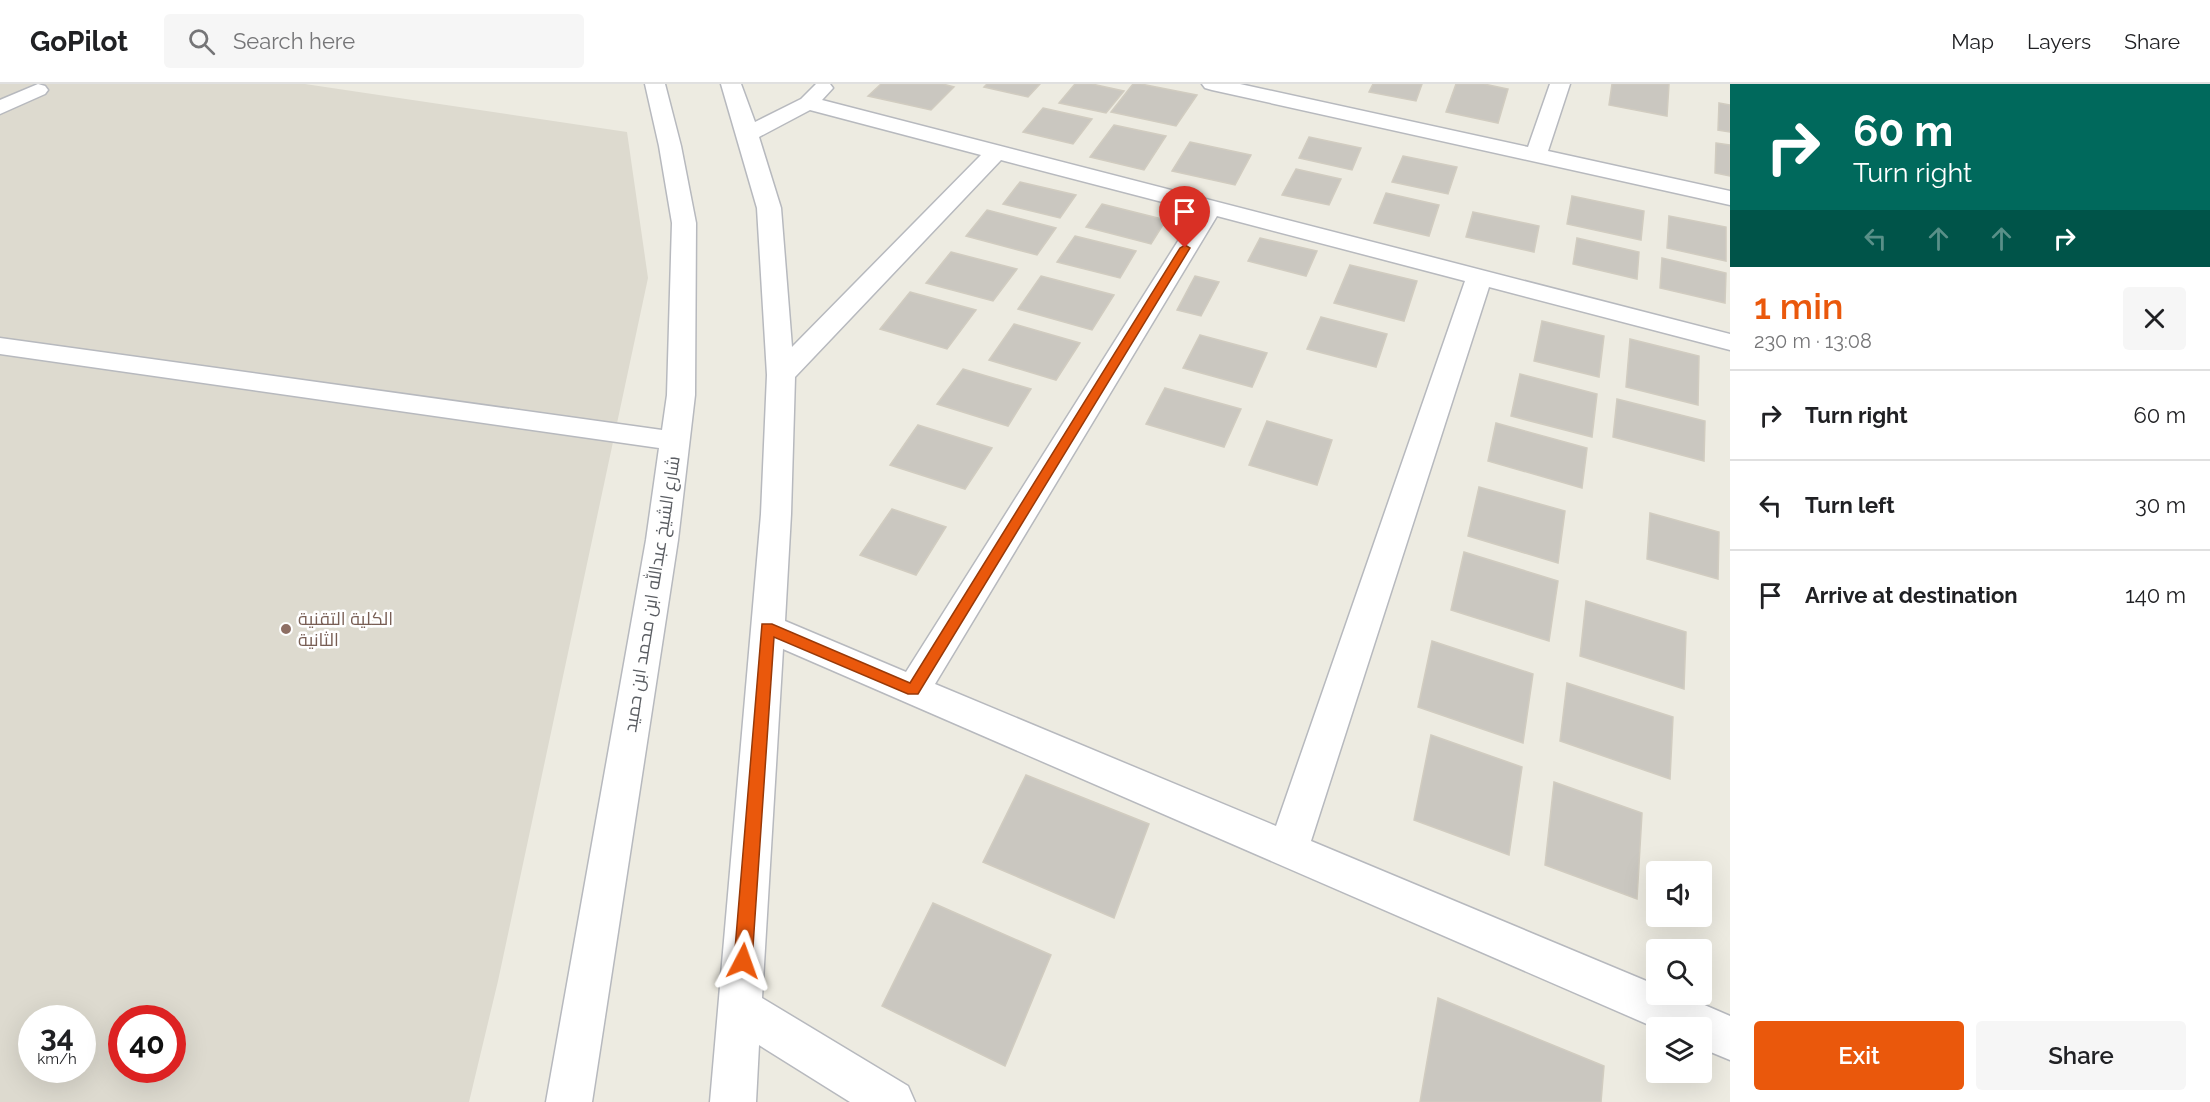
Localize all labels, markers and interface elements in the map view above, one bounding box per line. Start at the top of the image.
search box [164,14,584,68]
text: GoPilot [30,25,128,58]
icon: search [185,25,218,58]
text: Search here [233,28,355,54]
text: Map [1951,29,1994,54]
text: Layers [2027,29,2091,54]
text: Share [2124,29,2180,54]
text: 60 m [1853,107,1953,156]
icon: right [1754,108,1832,186]
text: Turn right [1853,157,1972,188]
pin [1159,186,1210,248]
icon: arrive [1168,195,1201,228]
icon: left [1859,222,1892,255]
icon: ahead [1922,222,1955,255]
icon: ahead [1985,222,2018,255]
icon: right [2048,222,2081,255]
text: 1 min [1754,285,1843,327]
button: close [2123,287,2186,350]
text: 230 m · 13:08 [1754,329,1872,353]
icon: right [1754,399,1787,432]
text: Turn right [1805,402,1908,428]
text: 60 m [2133,402,2186,428]
street label: شارع الشيخ عبدالله ابن محمد ابن حميد [618,454,686,734]
icon: left [1754,489,1787,522]
text: Turn left [1805,492,1895,518]
text: 30 m [2135,492,2186,518]
icon: arrive [1754,579,1787,612]
text: Arrive at destination [1805,582,2018,608]
text: 140 m [2125,582,2186,608]
place label: الكلية التقنية الثانية [298,608,393,650]
marker: الكلية التقنية الثانية [279,622,293,636]
map controls [1646,861,1712,1083]
button: sound [1646,861,1712,927]
position arrow [711,929,775,993]
button: search [1646,939,1712,1005]
speed limit sign: 40 [108,1005,186,1083]
button: layers [1646,1017,1712,1083]
text: 34 [40,1019,74,1054]
button: Exit [1754,1021,1964,1090]
button: Share [1976,1021,2186,1090]
text: km/h [37,1050,77,1068]

